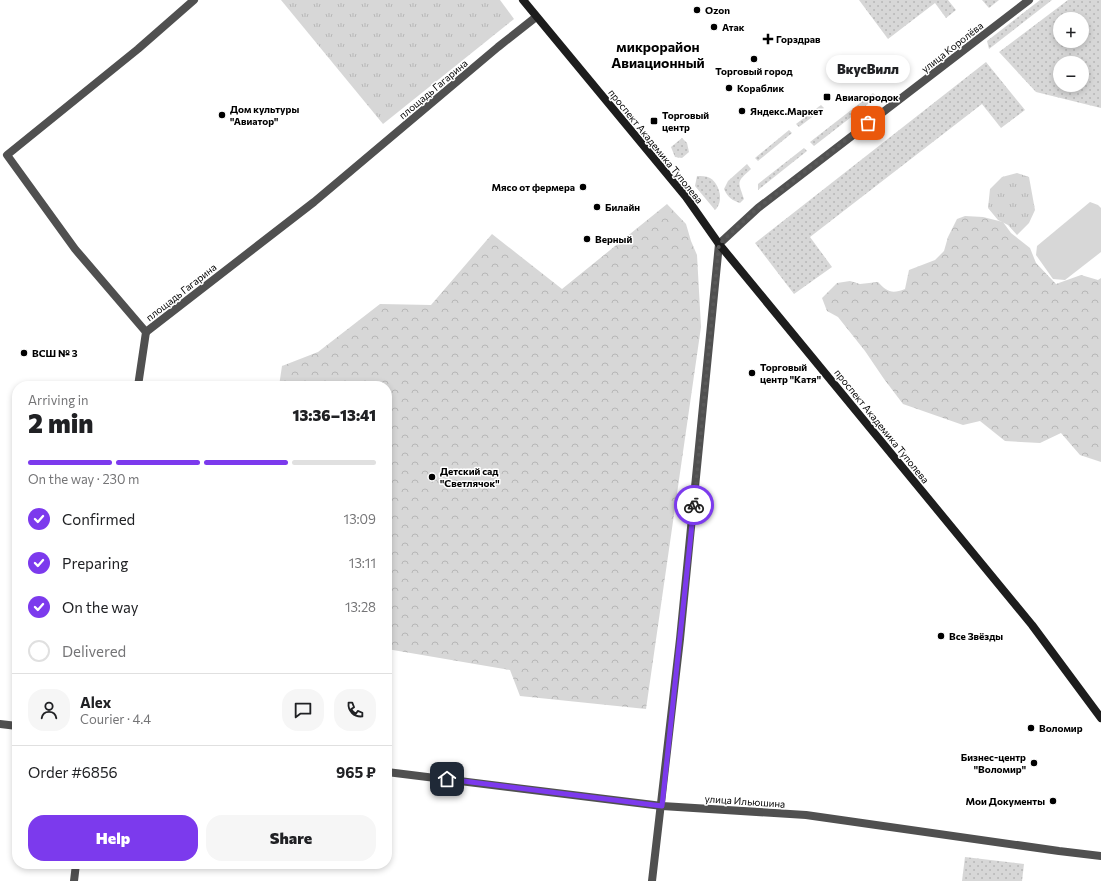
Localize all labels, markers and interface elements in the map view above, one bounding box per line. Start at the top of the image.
place label: Ozon [705,4,730,16]
marker: Ozon [692,5,702,15]
map controls [1053,12,1089,92]
button: + [1053,12,1089,48]
street label: улица Королёва [919,19,985,75]
place label: Атак [722,21,745,33]
marker: Атак [709,22,719,32]
place label: Горздрав [776,33,821,45]
marker: Горздрав [763,34,773,44]
district label: микрорайон Авиационный [611,38,705,71]
marker: Торговый город [749,54,759,64]
callout: ВкусВилл [826,55,910,83]
button: − [1053,56,1089,92]
street label: площадь Гагарина [396,57,470,121]
text: ВкусВилл [837,61,899,77]
place label: Торговый город [715,65,793,77]
place label: Кораблик [737,82,784,94]
marker: Кораблик [724,83,734,93]
street label: проспект Академика Туполева [606,87,706,205]
place label: Авиагородок [835,91,899,103]
marker: Авиагородок [822,92,832,102]
place label: Дом культуры "Авиатор" [230,103,299,127]
place label: Яндекс.Маркет [750,105,823,117]
marker: Яндекс.Маркет [737,106,747,116]
pin [851,106,885,140]
place label: Торговый центр [662,109,709,133]
marker: Дом культуры "Авиатор" [217,110,227,120]
icon: bag [857,112,879,134]
marker: Торговый центр [649,116,659,126]
place label: Мясо от фермера [491,181,575,193]
marker: Мясо от фермера [578,182,588,192]
place label: Билайн [605,201,640,213]
marker: Билайн [592,202,602,212]
place label: Верный [595,233,632,245]
marker: Верный [582,234,592,244]
street label: площадь Гагарина [143,261,219,323]
place label: ВСШ № 3 [32,347,78,359]
marker: ВСШ № 3 [19,348,29,358]
place label: Торговый центр "Катя" [760,361,821,385]
street label: проспект Академика Туполева [832,367,932,485]
marker: Торговый центр "Катя" [747,368,757,378]
text: Arriving in [28,392,88,408]
text: 13:36–13:41 [292,406,376,424]
text: 2 min [28,407,93,438]
place label: Детский сад "Светлячок" [440,465,500,489]
text: On the way · 230 m [28,471,139,487]
marker: Детский сад "Светлячок" [427,472,437,482]
courier [674,485,714,525]
icon: bike [683,494,705,516]
icon: check [28,508,50,530]
text: Confirmed [62,510,135,528]
text: 13:09 [344,511,376,527]
icon: check [28,552,50,574]
text: Preparing [62,554,128,572]
text: 13:11 [349,555,376,571]
icon: check [28,596,50,618]
text: On the way [62,598,139,616]
text: 13:28 [345,599,376,615]
place label: Все Звёзды [949,630,1003,642]
marker: Все Звёзды [936,631,946,641]
text: Delivered [62,642,126,660]
button: person [28,689,70,731]
button: chat [282,689,324,731]
button: phone [334,689,376,731]
text: Alex [80,693,111,711]
text: Courier · 4.4 [80,711,151,727]
place label: Воломир [1039,722,1083,734]
marker: Воломир [1026,723,1036,733]
place label: Бизнес-центр "Воломир" [961,751,1026,775]
marker: Бизнес-центр "Воломир" [1029,758,1039,768]
pin [430,762,464,796]
text: Order #6856 [28,763,118,781]
text: 965 ₽ [336,763,376,781]
icon: home [436,768,458,790]
street label: улица Ильюшина [704,792,786,810]
place label: Мои Документы [966,795,1045,807]
marker: Мои Документы [1048,796,1058,806]
button: Help [28,815,198,861]
button: Share [206,815,376,861]

